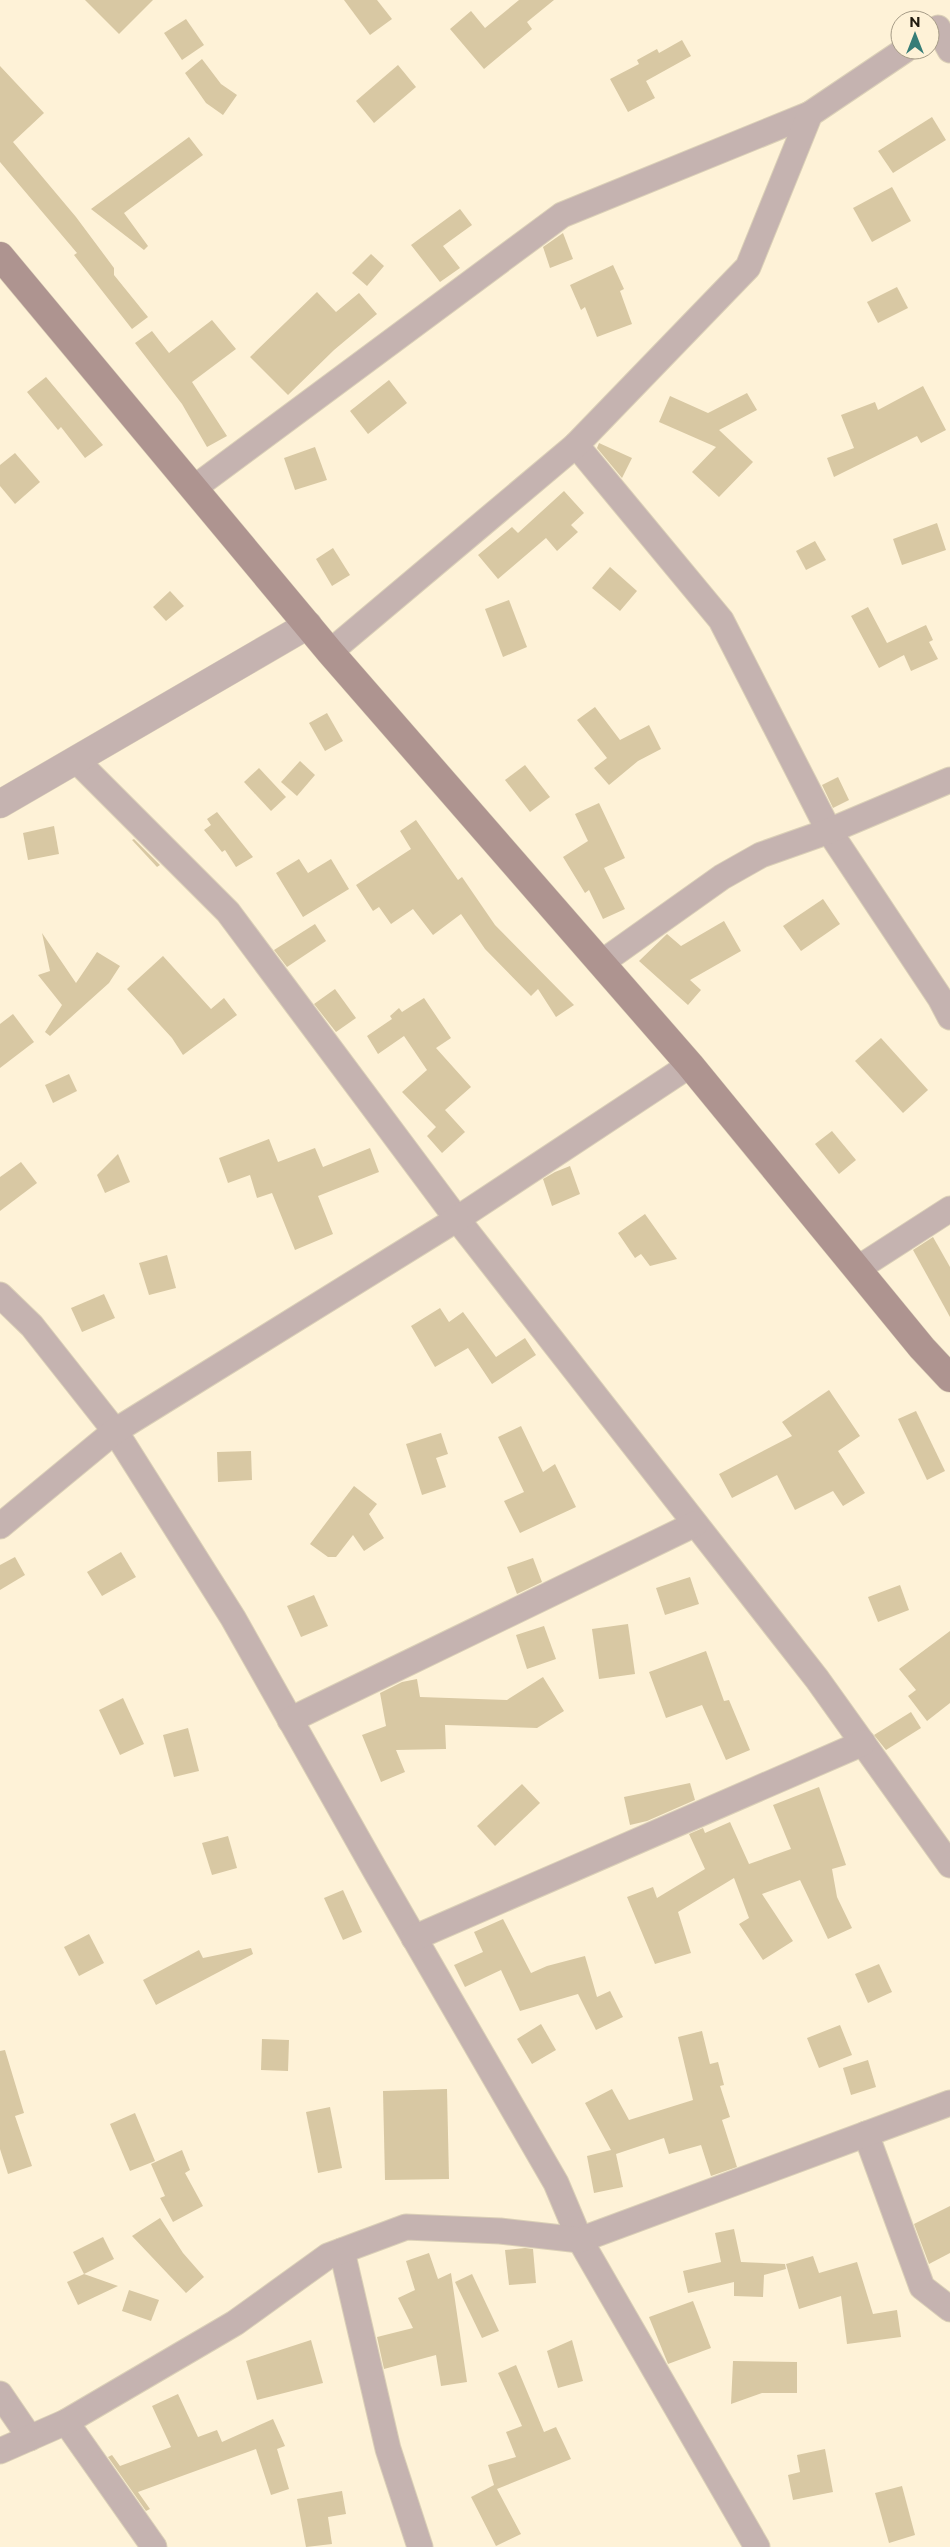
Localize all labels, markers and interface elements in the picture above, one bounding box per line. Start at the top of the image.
north arrow [890,10,940,60]
text: N [909,13,921,31]

